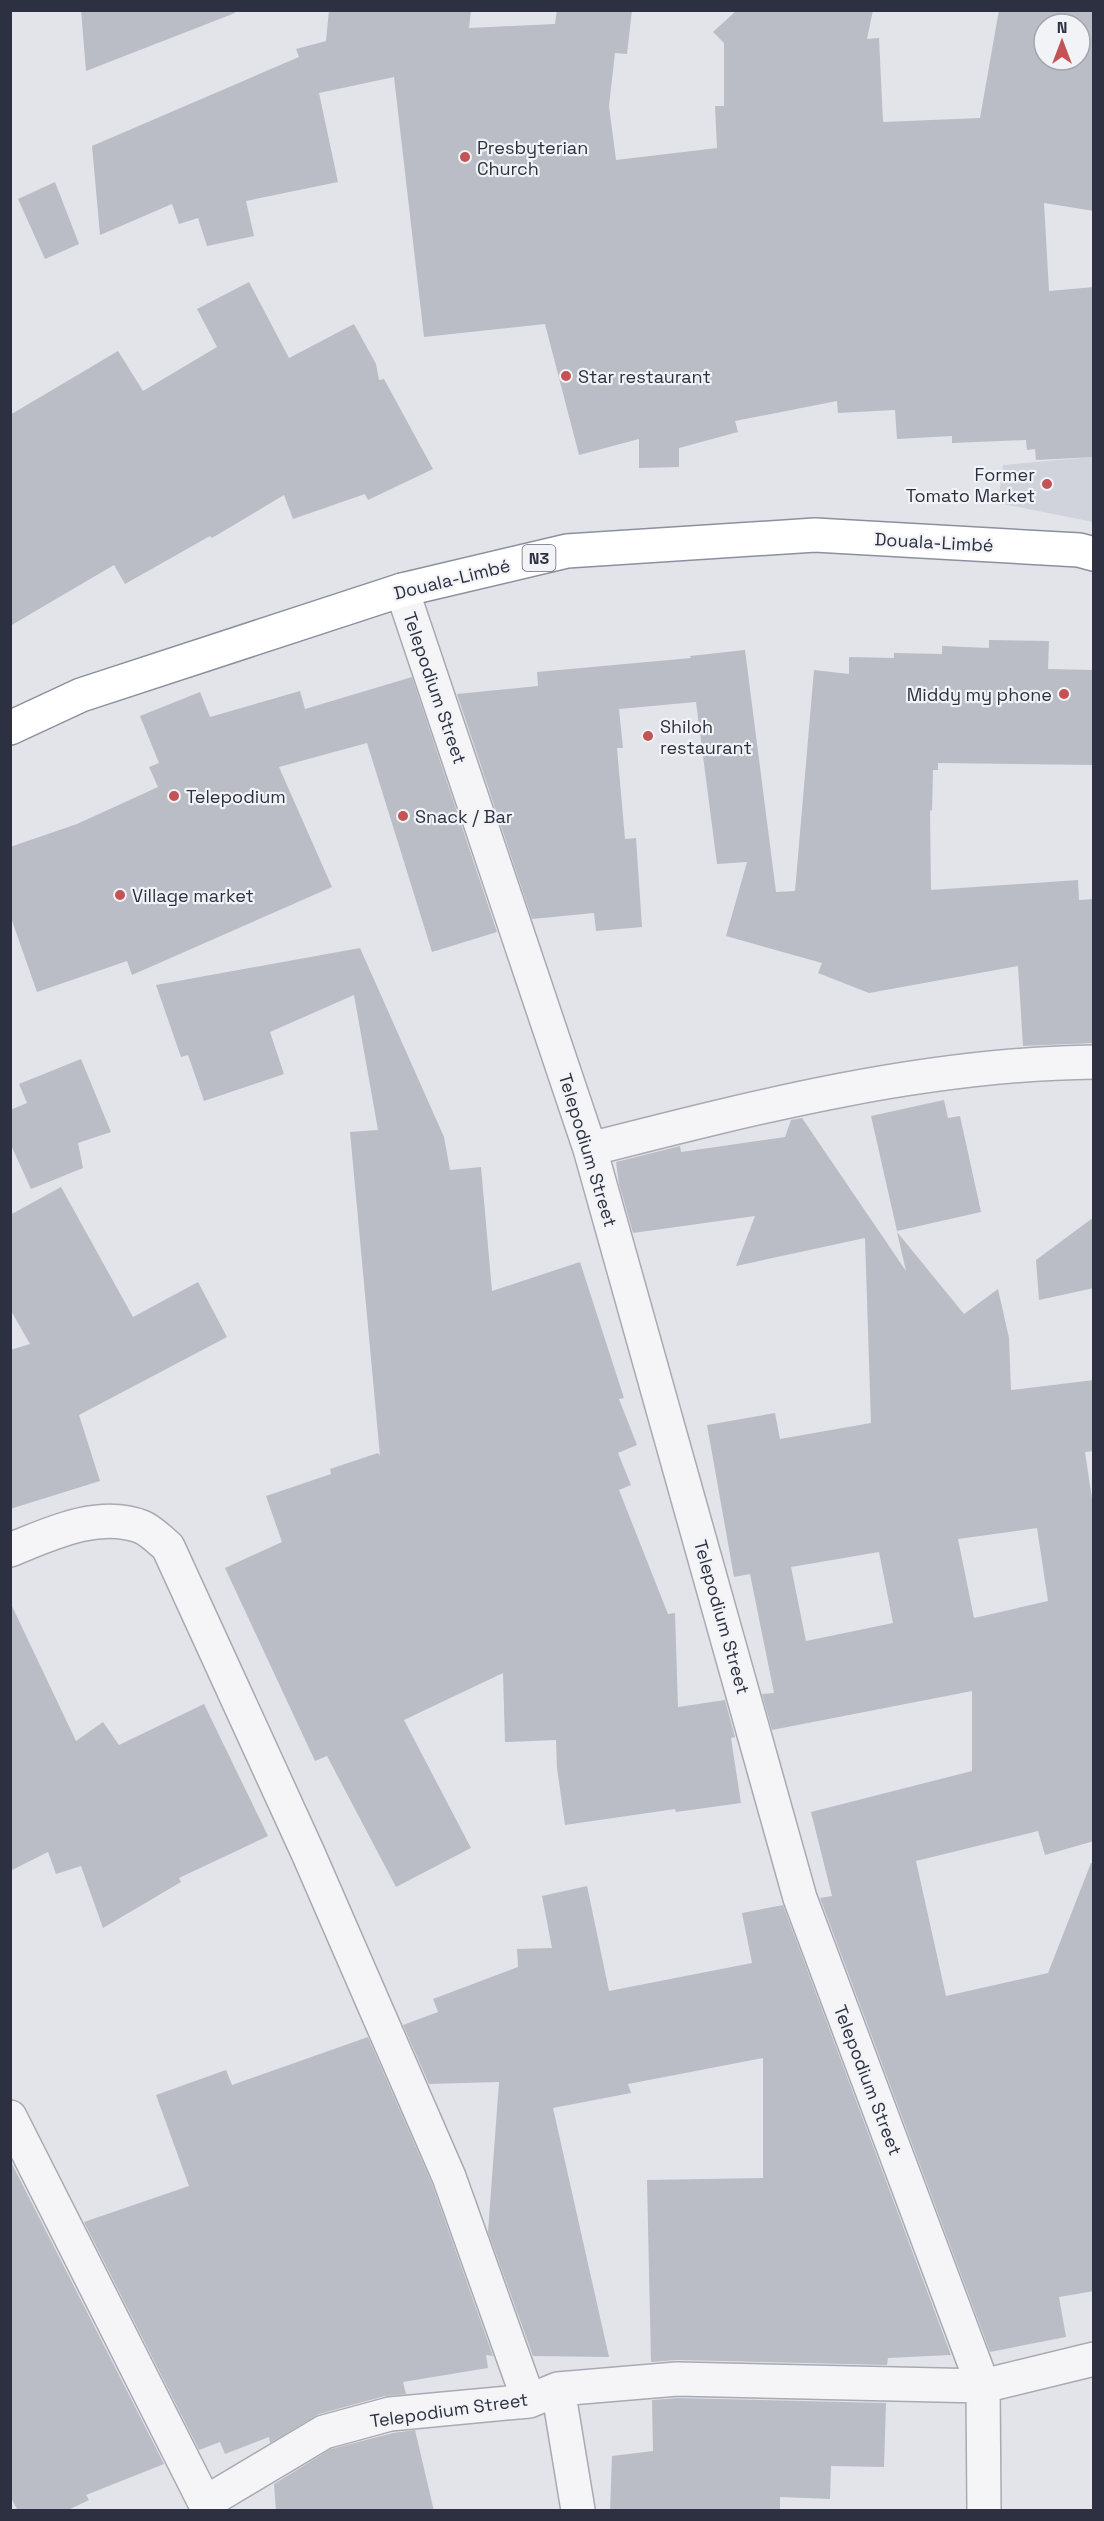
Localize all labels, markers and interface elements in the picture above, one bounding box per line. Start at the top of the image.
north arrow [1032,12,1092,72]
text: N [1057,17,1067,38]
place label: Presbyterian Church [477,136,588,180]
marker: Presbyterian Church [458,150,472,164]
place label: Star restaurant [578,365,711,388]
marker: Star restaurant [559,369,573,383]
place label: Former Tomato Market [906,463,1035,507]
marker: Former Tomato Market [1040,477,1054,491]
street label: Douala-Limbé [874,527,994,557]
road number: N3 [522,545,556,571]
street label: Douala-Limbé [391,553,513,605]
street label: Telepodium Street [398,609,472,767]
place label: Middy my phone [907,683,1052,706]
marker: Middy my phone [1057,687,1071,701]
place label: Shiloh restaurant [660,715,752,759]
marker: Shiloh restaurant [641,729,655,743]
place label: Telepodium [186,785,286,808]
marker: Telepodium [167,789,181,803]
place label: Snack / Bar [415,805,513,828]
marker: Snack / Bar [396,809,410,823]
place label: Village market [132,884,254,907]
marker: Village market [113,888,127,902]
street label: Telepodium Street [554,1070,622,1230]
street label: Telepodium Street [689,1537,755,1697]
street label: Telepodium Street [829,2001,907,2159]
street label: Telepodium Street [369,2388,529,2432]

